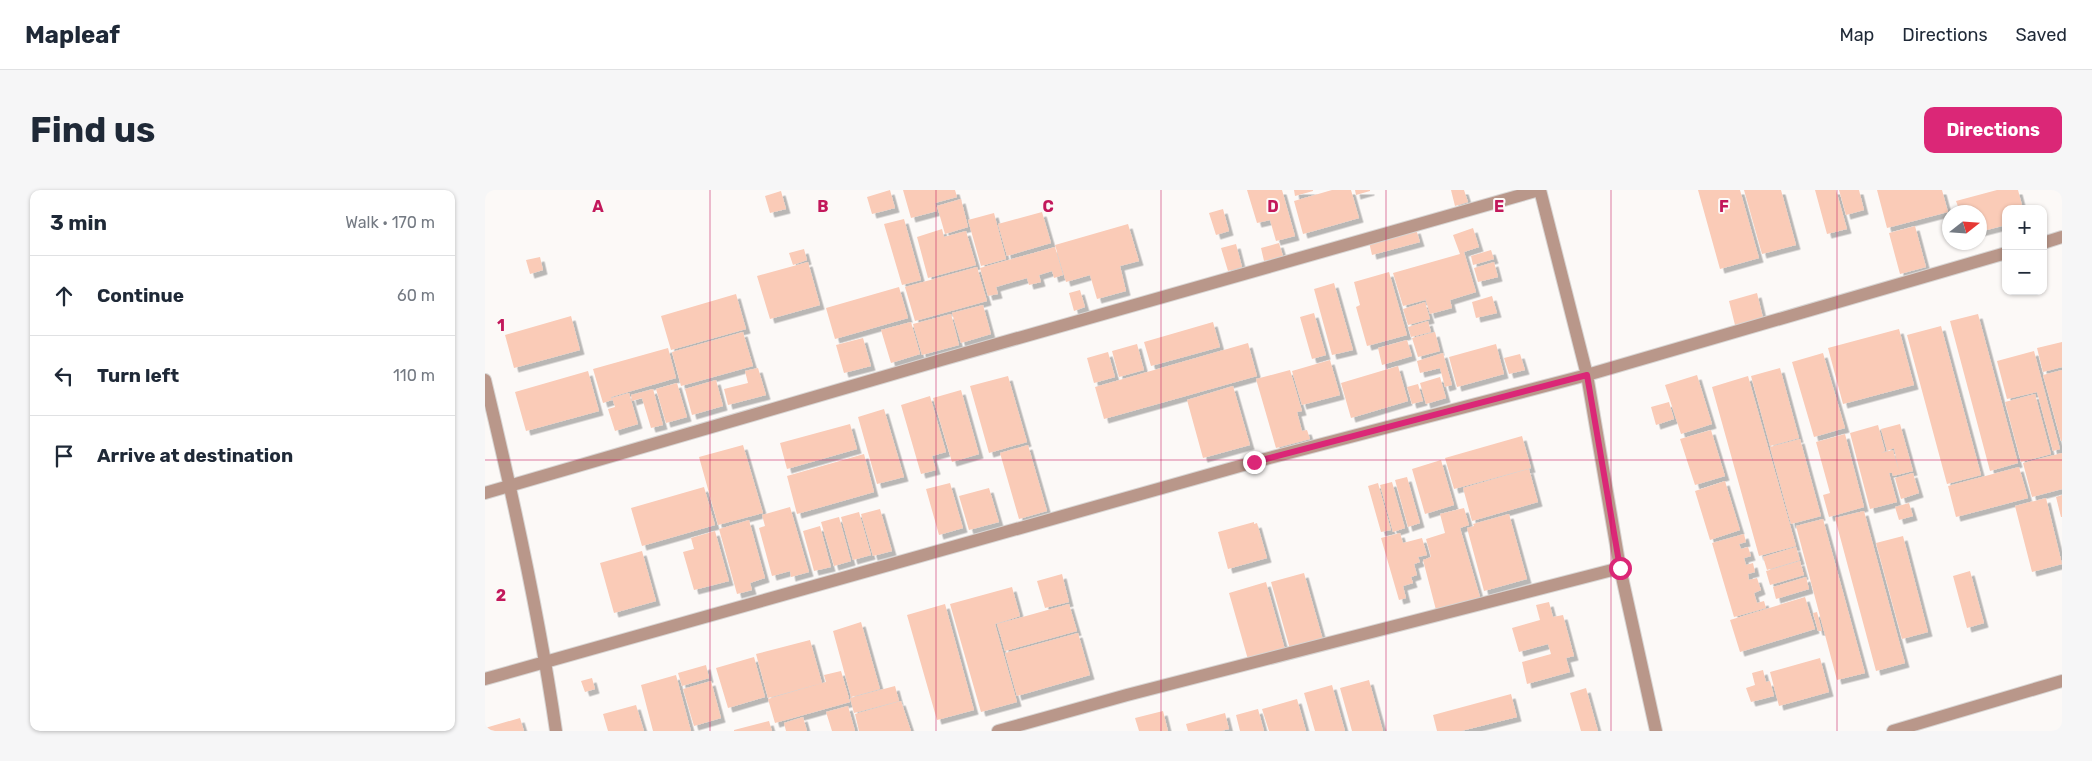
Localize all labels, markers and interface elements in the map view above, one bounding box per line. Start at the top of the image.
text: Mapleaf [25,21,120,49]
text: Map [1839,24,1874,46]
text: Directions [1902,24,1988,46]
text: Saved [2016,24,2067,46]
button: Directions [1924,107,2062,153]
text: Find us [30,109,155,151]
text: A [592,197,604,216]
text: B [817,197,829,216]
text: C [1042,197,1054,216]
text: D [1267,197,1279,216]
text: E [1494,197,1504,216]
text: F [1719,197,1729,216]
north arrow [1942,205,1987,250]
map controls [2002,205,2047,295]
button: + [2002,205,2047,250]
text: 3 min [50,210,107,235]
text: Walk · 170 m [345,213,435,232]
button: − [2002,250,2047,295]
icon: ahead [50,282,78,310]
text: Continue [97,284,184,307]
text: 60 m [397,286,435,305]
text: 1 [497,316,505,335]
icon: left [50,362,78,390]
text: Turn left [97,364,179,387]
text: 110 m [393,366,435,385]
icon: arrive [50,442,78,470]
text: Arrive at destination [97,444,293,467]
route end [1243,451,1266,474]
route start [1609,557,1632,580]
text: 2 [496,586,506,605]

